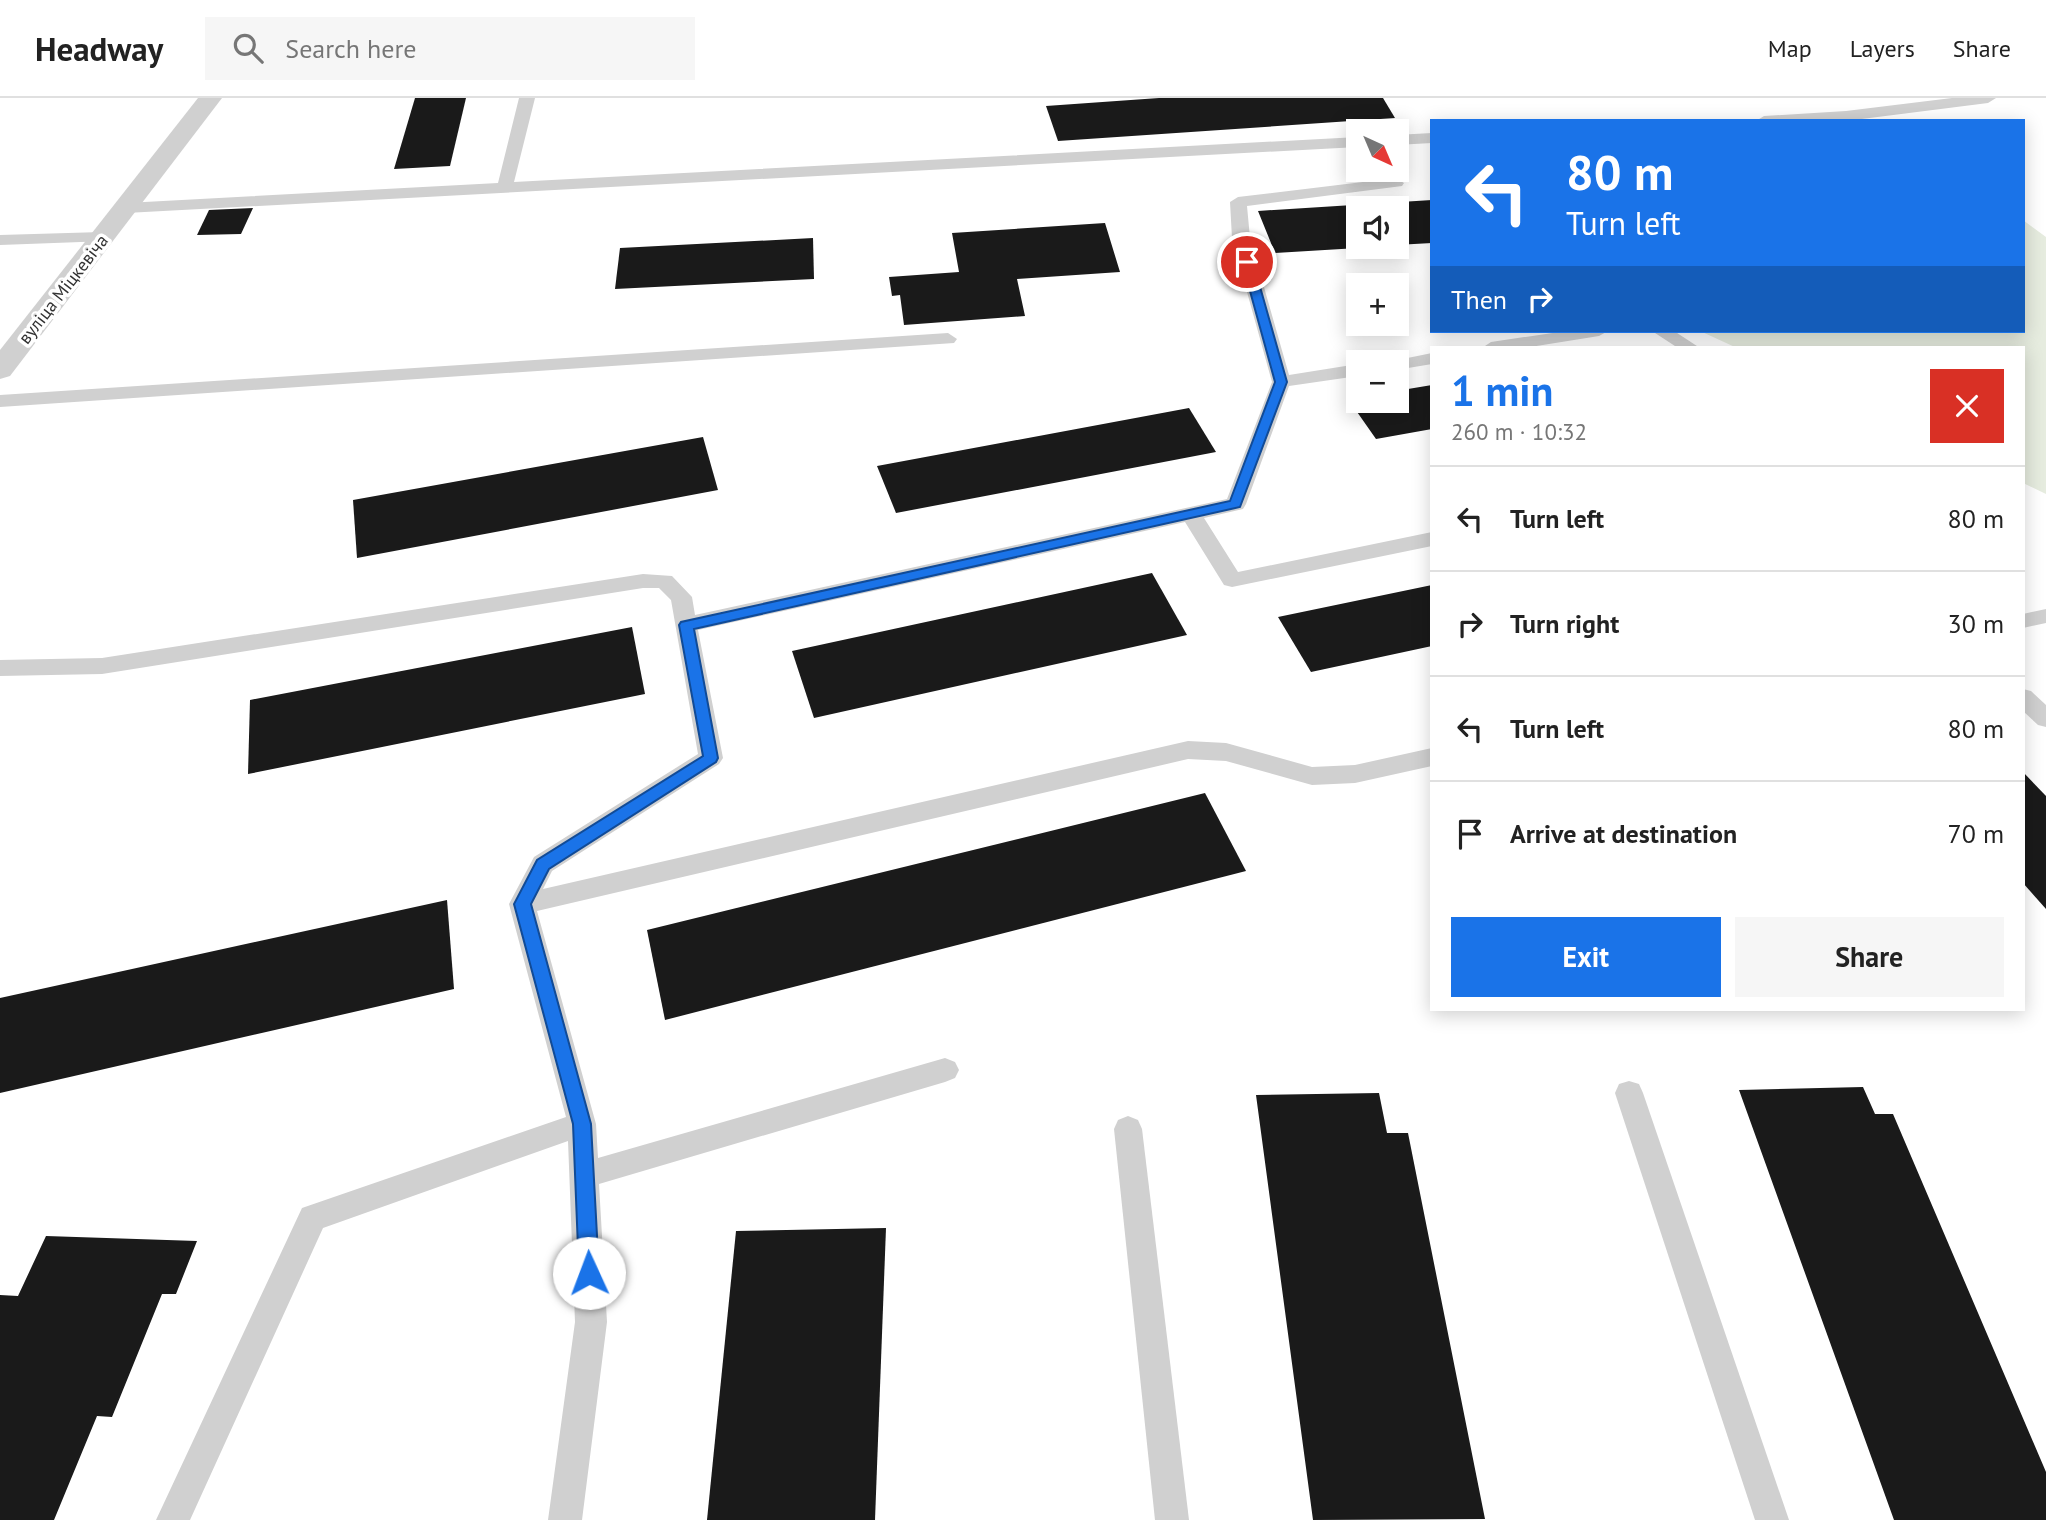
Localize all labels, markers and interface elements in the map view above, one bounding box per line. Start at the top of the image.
search box [205,17,695,80]
text: Headway [35,27,163,70]
icon: search [229,29,267,67]
text: Search here [285,32,416,65]
text: Map [1768,33,1812,64]
text: Layers [1850,33,1915,64]
text: Share [1953,33,2011,64]
north arrow [1346,119,1409,182]
map controls [1346,119,1409,413]
text: 80 m [1566,140,1673,204]
icon: left [1451,147,1542,238]
button: sound [1346,196,1409,259]
text: Turn left [1566,202,1681,244]
street label: вуліца Міцкевіча [13,230,113,348]
pin [1217,232,1277,292]
icon: arrive [1228,243,1266,281]
button: + [1346,273,1409,336]
icon: right [1521,280,1559,318]
text: Then [1451,283,1507,316]
button: − [1346,350,1409,413]
text: 1 min [1451,363,1553,418]
button: close [1930,369,2004,443]
text: 260 m · 10:32 [1451,417,1587,446]
icon: left [1451,500,1489,538]
text: Turn left [1510,502,1604,535]
text: 80 m [1948,502,2004,535]
icon: right [1451,605,1489,643]
text: Turn right [1510,607,1619,640]
text: 30 m [1948,607,2004,640]
icon: left [1451,710,1489,748]
text: Turn left [1510,712,1604,745]
text: 80 m [1948,712,2004,745]
icon: arrive [1451,815,1489,853]
text: Arrive at destination [1510,817,1737,850]
text: 70 m [1948,817,2004,850]
button: Exit [1451,917,1721,997]
button: Share [1735,917,2004,997]
position arrow [552,1236,626,1310]

